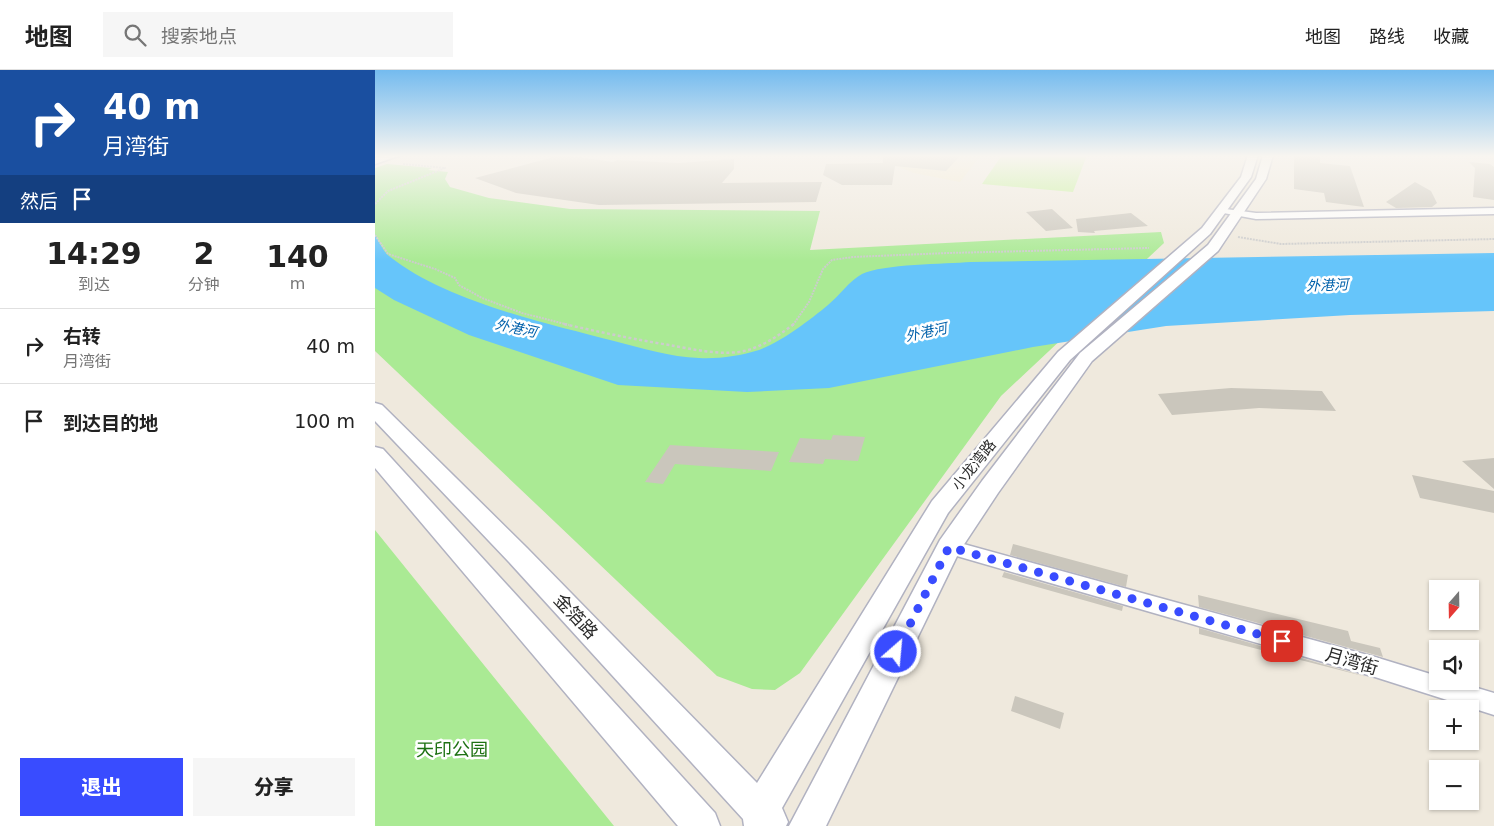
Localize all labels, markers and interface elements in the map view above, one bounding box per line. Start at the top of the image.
search box [103,12,453,57]
icon: search [121,21,149,49]
text: 地图 [25,23,73,51]
text: 搜索地点 [161,25,237,47]
text: 地图 [1305,26,1341,47]
text: 路线 [1369,26,1405,47]
text: 收藏 [1433,26,1469,47]
text: 40 m [103,87,200,127]
icon: right [20,90,85,155]
text: 月湾街 [103,134,169,159]
icon: arrive [68,185,96,213]
text: 然后 [20,190,58,212]
text: 14:29 [46,236,142,271]
text: 2 [193,236,214,271]
text: 140 [266,239,329,274]
text: m [290,274,305,293]
text: 到达 [78,275,110,294]
text: 分钟 [188,275,220,294]
water label: 外港河 [1306,276,1351,294]
water label: 外港河 [494,316,541,341]
water label: 外港河 [904,319,951,344]
text: 右转 [63,325,101,347]
icon: right [20,332,48,360]
text: 40 m [306,335,355,357]
text: 月湾街 [63,352,111,371]
icon: arrive [20,407,48,435]
text: 100 m [294,410,355,432]
text: 到达目的地 [63,412,158,434]
street label: 小龙湾路 [948,436,1000,494]
north arrow [1429,580,1479,630]
map controls [1429,580,1479,810]
street label: 金箔路 [550,589,602,643]
pin [1261,620,1303,662]
position arrow [869,625,921,677]
icon: arrive [1268,627,1296,655]
button: sound [1429,640,1479,690]
street label: 月湾街 [1323,643,1381,679]
button: + [1429,700,1479,750]
park label: 天印公园 [416,739,488,760]
button: 退出 [20,758,183,816]
button: 分享 [193,758,355,816]
button: − [1429,760,1479,810]

